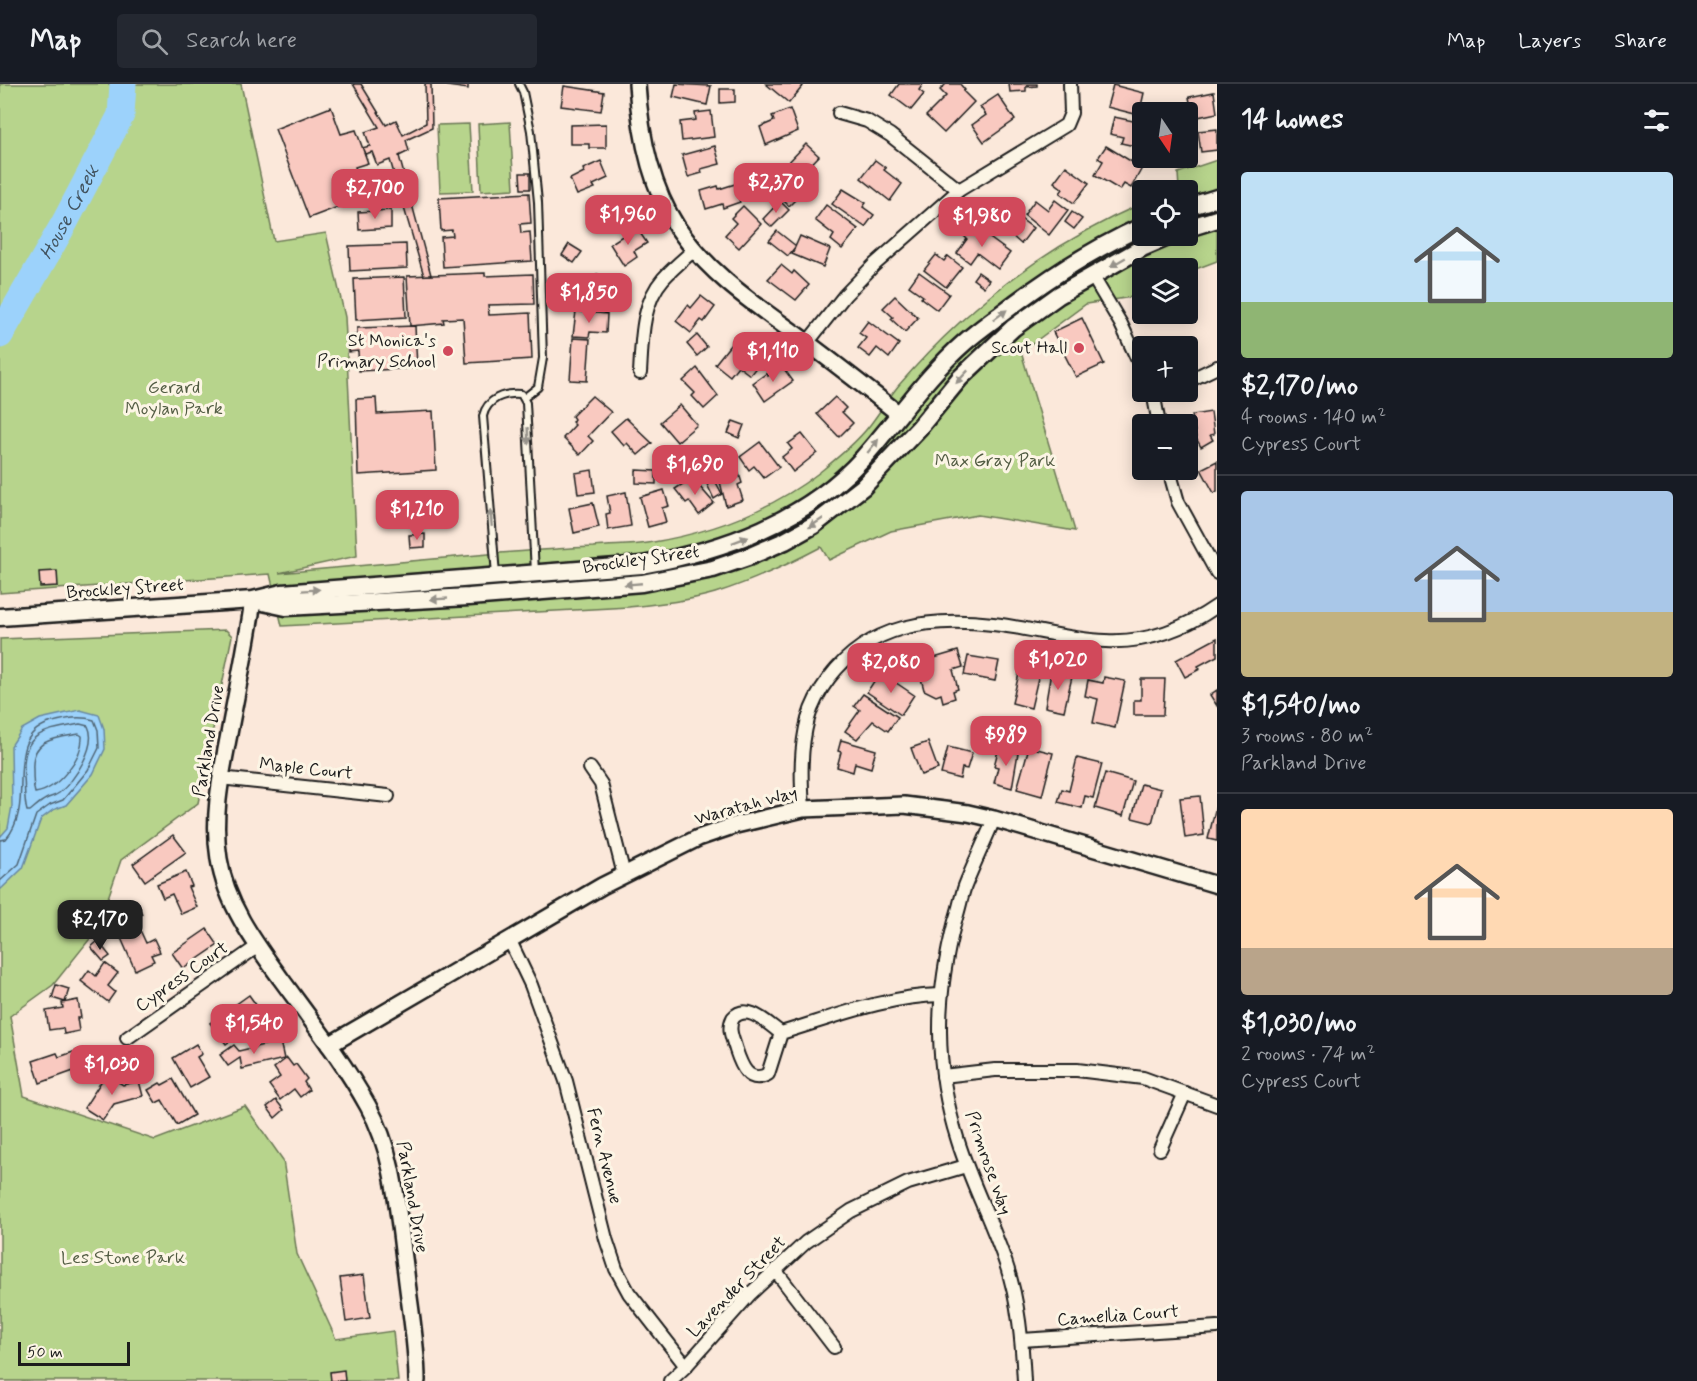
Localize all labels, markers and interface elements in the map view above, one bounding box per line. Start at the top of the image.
search box [117,14,537,68]
text: Map [30,23,81,60]
icon: search [138,25,171,58]
text: Search here [186,27,297,55]
text: Map [1447,27,1485,55]
text: Layers [1518,27,1581,55]
text: Share [1614,27,1667,55]
north arrow [1132,102,1198,168]
map controls [1132,102,1198,480]
text: 14 homes [1241,103,1343,137]
icon: filters [1640,104,1673,137]
water label: House Creek [33,160,106,264]
pin: $2,370 [727,163,825,214]
pin: $2,700 [326,169,424,220]
text: $2,370 [748,169,804,196]
text: $2,700 [345,175,405,202]
button: locate [1132,180,1198,246]
pin: $1,960 [579,195,677,246]
pin: $1,980 [933,197,1031,248]
text: $1,960 [599,201,657,228]
text: $1,980 [953,203,1011,230]
icon: home [1403,211,1511,319]
one-way arrow [1109,257,1126,267]
button: layers [1132,258,1198,324]
pin: $1,850 [540,273,638,324]
text: $1,850 [560,279,618,306]
one-way arrow [992,308,1008,321]
place label: St Monica's Primary School [317,329,436,374]
pin: $1,110 [724,332,822,383]
place label: Scout Hall [991,336,1067,360]
button: + [1132,336,1198,402]
text: $1,110 [747,338,799,365]
marker: Scout Hall [1072,341,1086,355]
marker: St Monica's Primary School [441,344,455,358]
one-way arrow [955,370,969,384]
text: $2,170/mo [1241,370,1358,404]
park label: Gerard Moylan Park [125,376,223,421]
text: 4 rooms · 140 m² [1241,404,1386,431]
button: − [1132,414,1198,480]
one-way arrow [523,426,532,445]
text: Cypress Court [1241,431,1361,458]
one-way arrow [866,438,879,454]
pin: $1,690 [646,445,744,496]
park label: Max Gray Park [935,449,1055,473]
text: $1,690 [666,451,724,478]
pin: $1,210 [368,490,466,541]
text: $1,210 [390,496,444,523]
one-way arrow [486,508,496,527]
one-way arrow [808,517,824,528]
icon: home [1403,530,1511,638]
one-way arrow [731,534,749,544]
street label: Brockley Street [581,540,701,580]
street label: Brockley Street [66,573,185,605]
one-way arrow [623,579,642,589]
one-way arrow [301,586,320,595]
one-way arrow [430,594,449,603]
pin: $1,020 [1009,640,1107,691]
pin: $2,080 [842,643,940,694]
text: $1,020 [1028,646,1088,673]
text: $2,080 [861,649,921,676]
street label: Parkland Drive [187,683,231,799]
text: $1,540/mo [1241,689,1360,723]
pin: $989 [970,716,1042,767]
text: $989 [984,722,1028,749]
text: 3 rooms · 80 m² [1241,723,1373,750]
text: Parkland Drive [1241,750,1366,777]
street label: Maple Court [258,752,354,786]
street label: Waratah Way [692,781,800,831]
icon: home [1403,848,1511,956]
pin: $2,170 [51,900,149,951]
text: $2,170 [72,906,128,933]
street label: Cypress Court [131,936,233,1018]
pin: $1,540 [205,1004,303,1055]
text: $1,030/mo [1241,1007,1357,1041]
text: $1,540 [225,1010,283,1037]
text: 2 rooms · 74 m² [1241,1041,1375,1068]
pin: $1,030 [63,1045,161,1096]
text: $1,030 [84,1051,140,1078]
text: Cypress Court [1241,1068,1361,1095]
street label: Fern Avenue [580,1105,628,1207]
street label: Primrose Way [959,1108,1017,1218]
street label: Parkland Drive [390,1139,434,1255]
street label: Lavender Street [682,1231,792,1343]
park label: Les Stone Park [61,1246,185,1270]
street label: Camellia Court [1056,1300,1180,1332]
scale bar [18,1339,130,1366]
text: 50 m [27,1342,63,1363]

